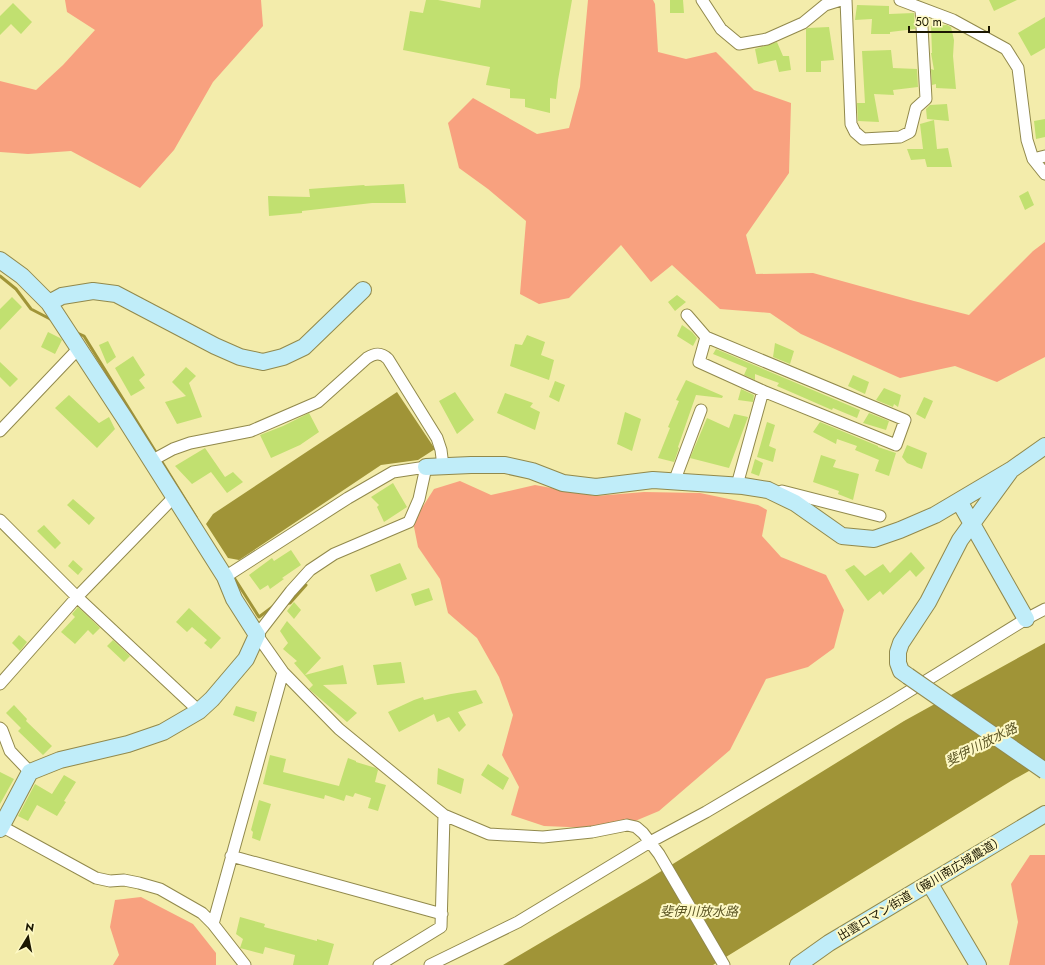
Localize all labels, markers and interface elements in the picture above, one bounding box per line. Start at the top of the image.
scale bar [909,8,989,34]
text: 50 m [915,13,942,31]
water label: 斐伊川放水路 [942,718,1021,771]
street label: 出雲ロマン街道（簸川南広域農道） [834,831,1008,945]
water label: 斐伊川放水路 [660,902,739,921]
north arrow [8,917,48,957]
text: N [24,919,35,936]

